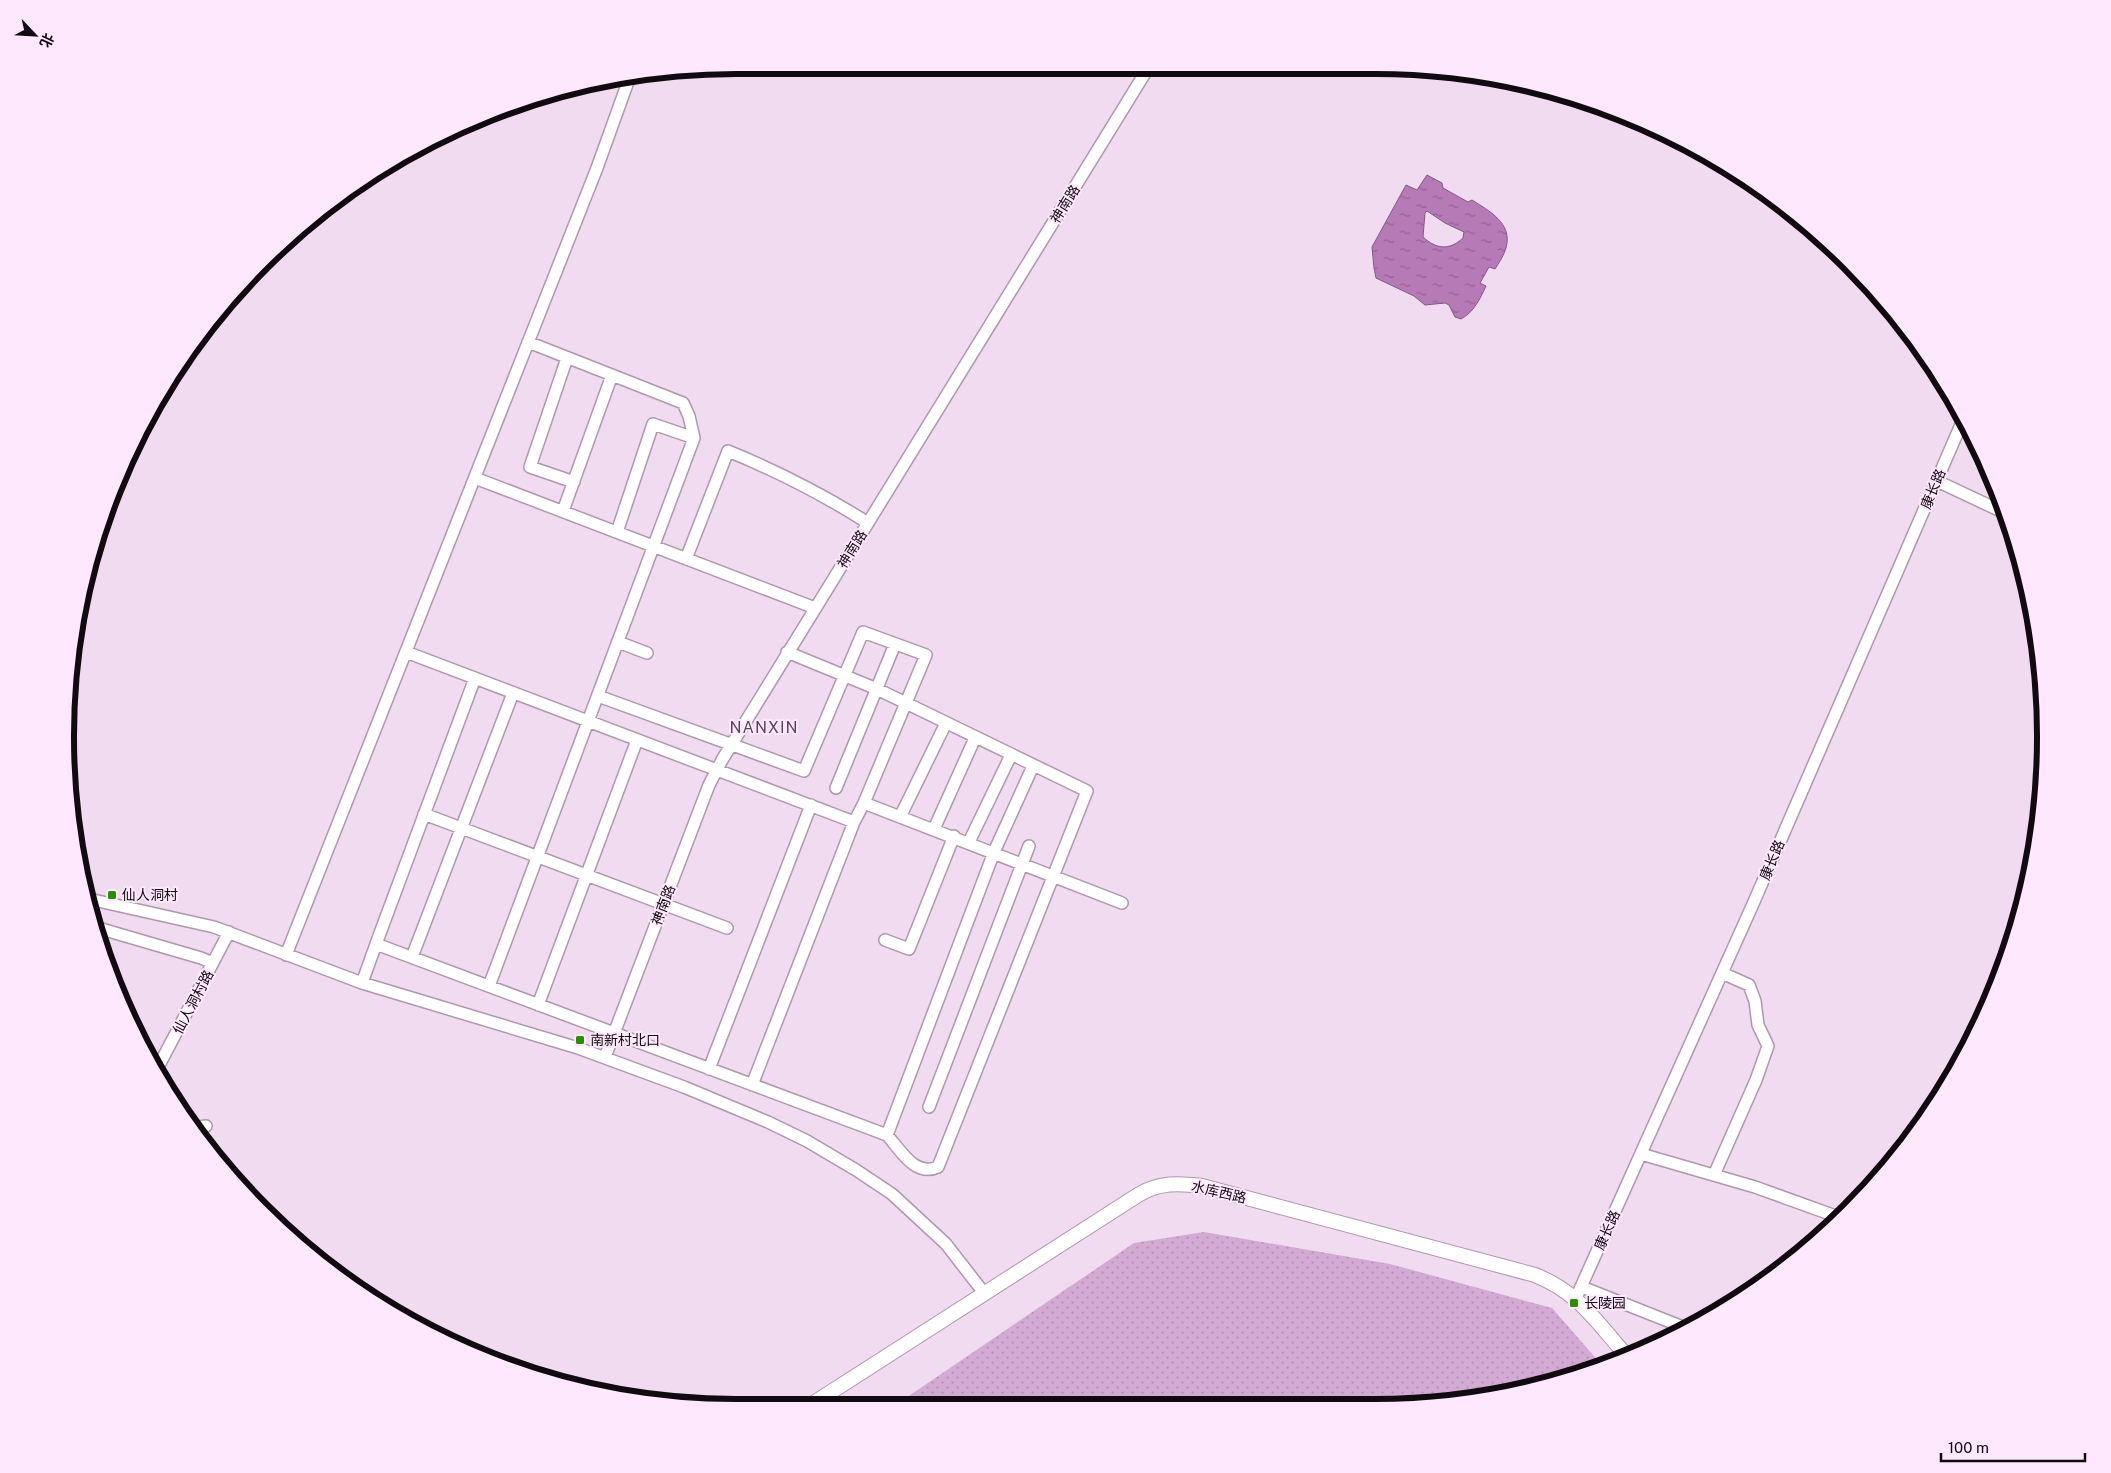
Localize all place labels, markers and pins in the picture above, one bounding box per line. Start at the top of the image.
place label: 仙人洞村 [122,887,178,903]
marker: 仙人洞村 [106,889,118,901]
place label: 南新村北口 [590,1032,660,1048]
marker: 南新村北口 [574,1034,586,1046]
place label: 长陵园 [1584,1295,1626,1311]
marker: 长陵园 [1568,1297,1580,1309]

